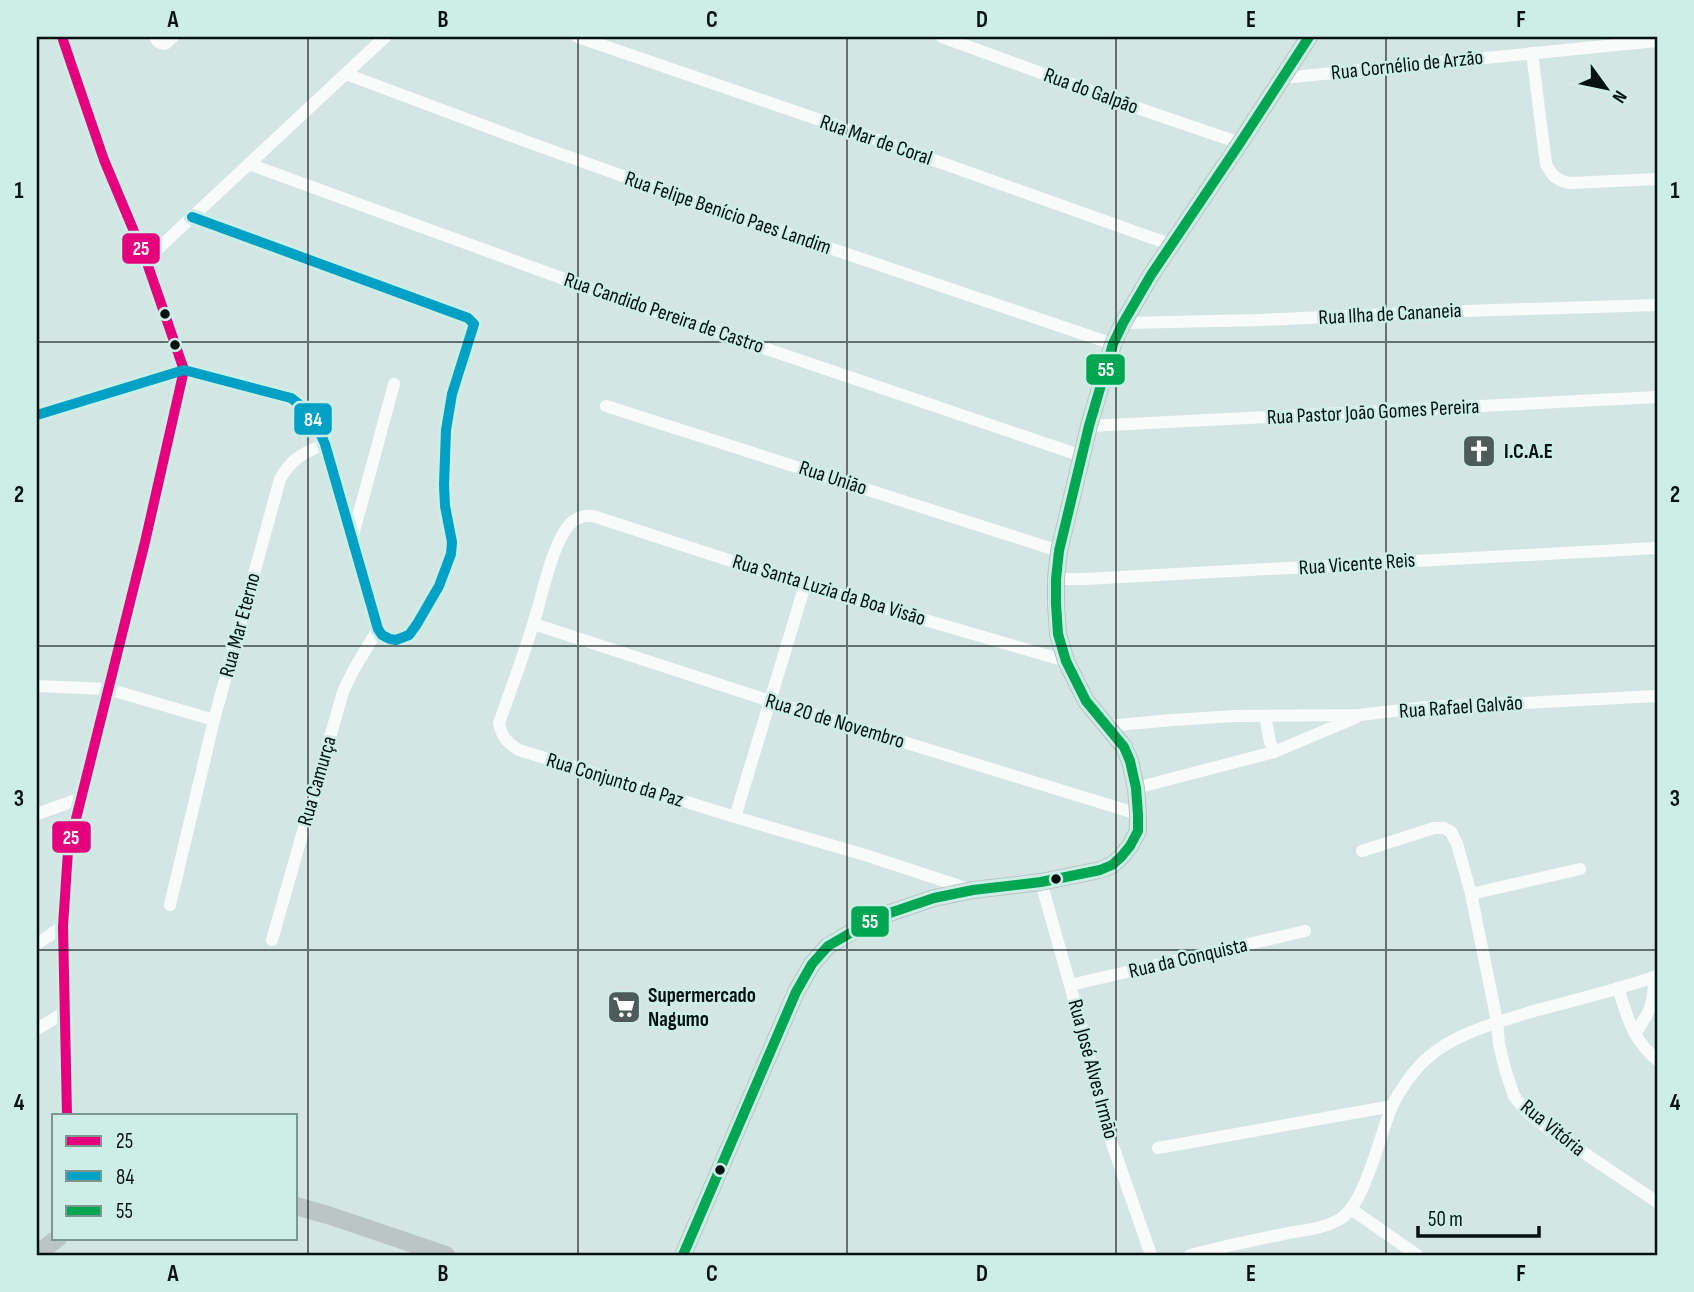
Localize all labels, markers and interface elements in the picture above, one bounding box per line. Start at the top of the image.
text: A [167,6,180,34]
text: B [438,6,449,34]
text: C [706,6,718,34]
text: D [976,6,988,34]
text: E [1246,6,1256,34]
text: F [1516,6,1526,34]
street label: Rua Cornélio de Arzão [1330,45,1484,85]
north arrow [1572,52,1642,122]
street label: Rua do Galpão [1040,62,1142,120]
text: N [1607,86,1631,107]
street label: Rua Mar de Coral [817,109,935,171]
street label: Rua Felipe Benício Paes Landim [621,166,835,260]
text: 1 [14,177,24,205]
text: 1 [1670,177,1680,205]
line badge: 25 [121,232,161,265]
text: 25 [133,238,149,261]
street label: Rua Candido Pereira de Castro [561,267,767,359]
street label: Rua Ilha de Cananeia [1318,298,1462,330]
unlabelled marker [158,307,172,321]
unlabelled marker [168,338,182,352]
line badge: 55 [1085,353,1126,386]
text: 55 [1098,359,1114,382]
street label: Rua Pastor João Gomes Pereira [1266,394,1480,430]
line badge: 84 [293,402,333,436]
text: 84 [304,409,322,432]
church icon: I.C.A.E [1460,432,1498,470]
place label: I.C.A.E [1504,439,1553,464]
street label: Rua União [796,455,870,501]
text: 2 [14,481,24,509]
text: 2 [1670,481,1680,509]
street label: Rua Vicente Reis [1298,547,1416,581]
street label: Rua Santa Luzia da Boa Visão [729,549,929,631]
street label: Rua Mar Eterno [214,570,266,680]
street label: Rua 20 de Novembro [762,688,908,754]
street label: Rua Rafael Galvão [1398,690,1524,724]
street label: Rua Camurça [292,733,342,829]
street label: Rua Conjunto da Paz [543,747,687,813]
text: 3 [14,785,24,813]
text: 3 [1670,785,1680,813]
line badge: 25 [51,820,92,854]
text: 25 [63,827,79,850]
unlabelled marker [1049,872,1063,886]
line badge: 55 [850,905,890,938]
text: 55 [862,911,878,934]
street label: Rua da Conquista [1126,932,1250,984]
place label: Supermercado Nagumo [648,983,756,1032]
supermarket icon: Supermercado Nagumo [605,988,643,1026]
street label: Rua José Alves Irmão [1062,997,1124,1141]
text: 4 [14,1089,25,1117]
text: 4 [1670,1089,1681,1117]
street label: Rua Vitória [1516,1094,1590,1162]
legend [52,1114,298,1240]
text: 25 [116,1129,133,1154]
unlabelled marker [713,1163,727,1177]
text: 84 [116,1165,135,1190]
scale bar [1418,1194,1538,1238]
text: 55 [116,1199,133,1224]
text: 50 m [1428,1207,1463,1232]
text: A [167,1260,180,1288]
text: B [438,1260,449,1288]
text: C [706,1260,718,1288]
text: D [976,1260,988,1288]
text: E [1246,1260,1256,1288]
text: F [1516,1260,1526,1288]

